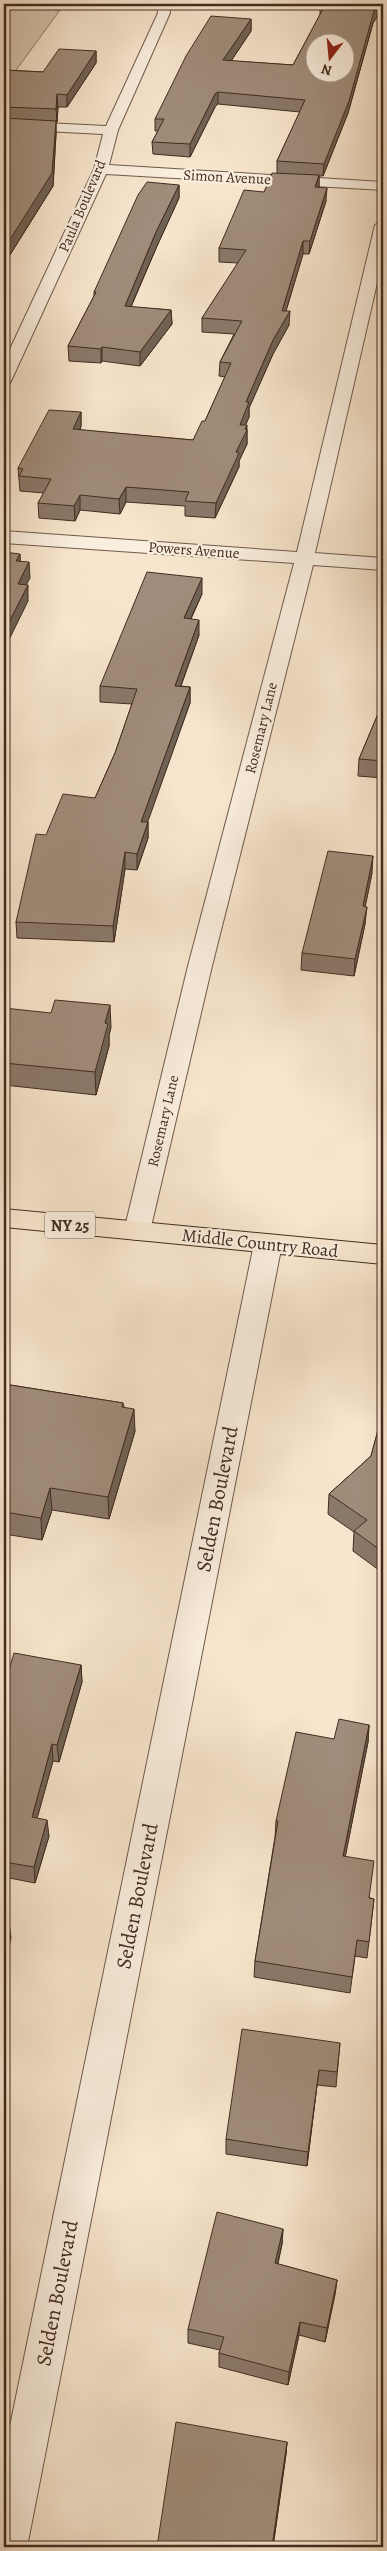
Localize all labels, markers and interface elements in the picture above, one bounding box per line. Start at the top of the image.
north arrow [304,32,354,82]
text: N [319,59,334,81]
street label: Paula Boulevard [54,156,111,255]
street label: Simon Avenue [183,165,272,189]
street label: Powers Avenue [148,537,241,563]
street label: Rosemary Lane [240,680,282,776]
street label: Rosemary Lane [143,1073,183,1169]
road number: NY 25 [45,1212,95,1238]
street label: Middle Country Road [181,1223,340,1263]
street label: Selden Boulevard [189,1423,245,1574]
street label: Selden Boulevard [109,1820,165,1971]
street label: Selden Boulevard [29,2217,85,2368]

